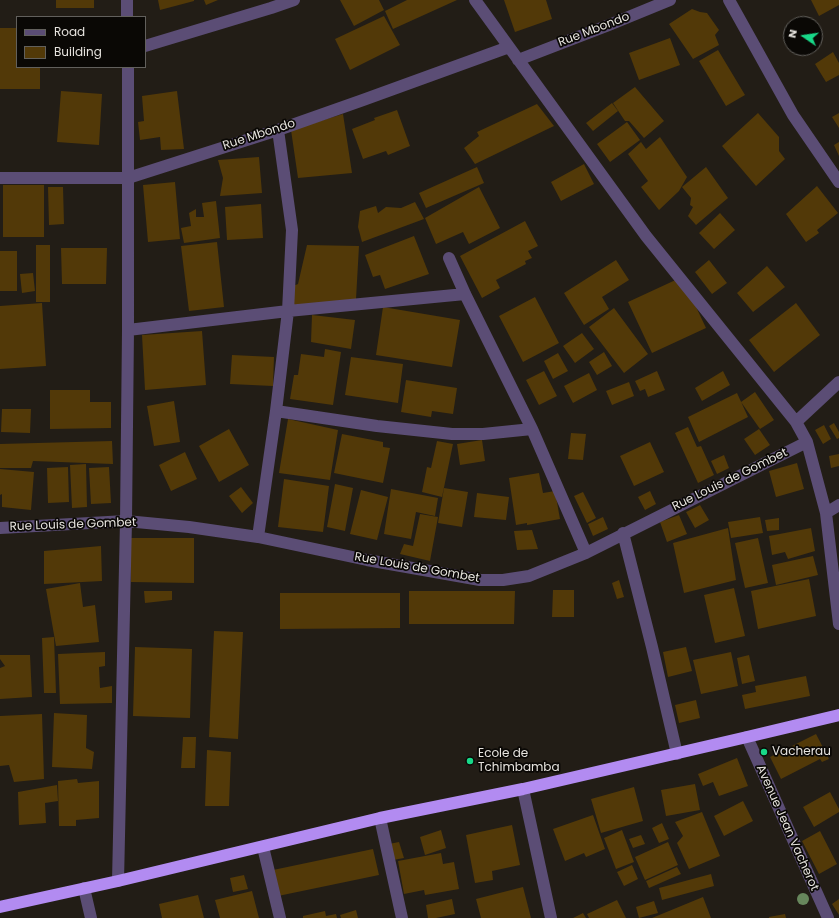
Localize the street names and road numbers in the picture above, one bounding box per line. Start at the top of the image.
street label: Rue Mbondo [556,10,632,50]
street label: Rue Mbondo [221,117,297,153]
street label: Rue Louis de Gombet [670,446,790,514]
street label: Rue Louis de Gombet [9,516,137,534]
street label: Rue Louis de Gombet [353,550,481,586]
street label: Avenue Jean Vacherot [753,763,821,893]

